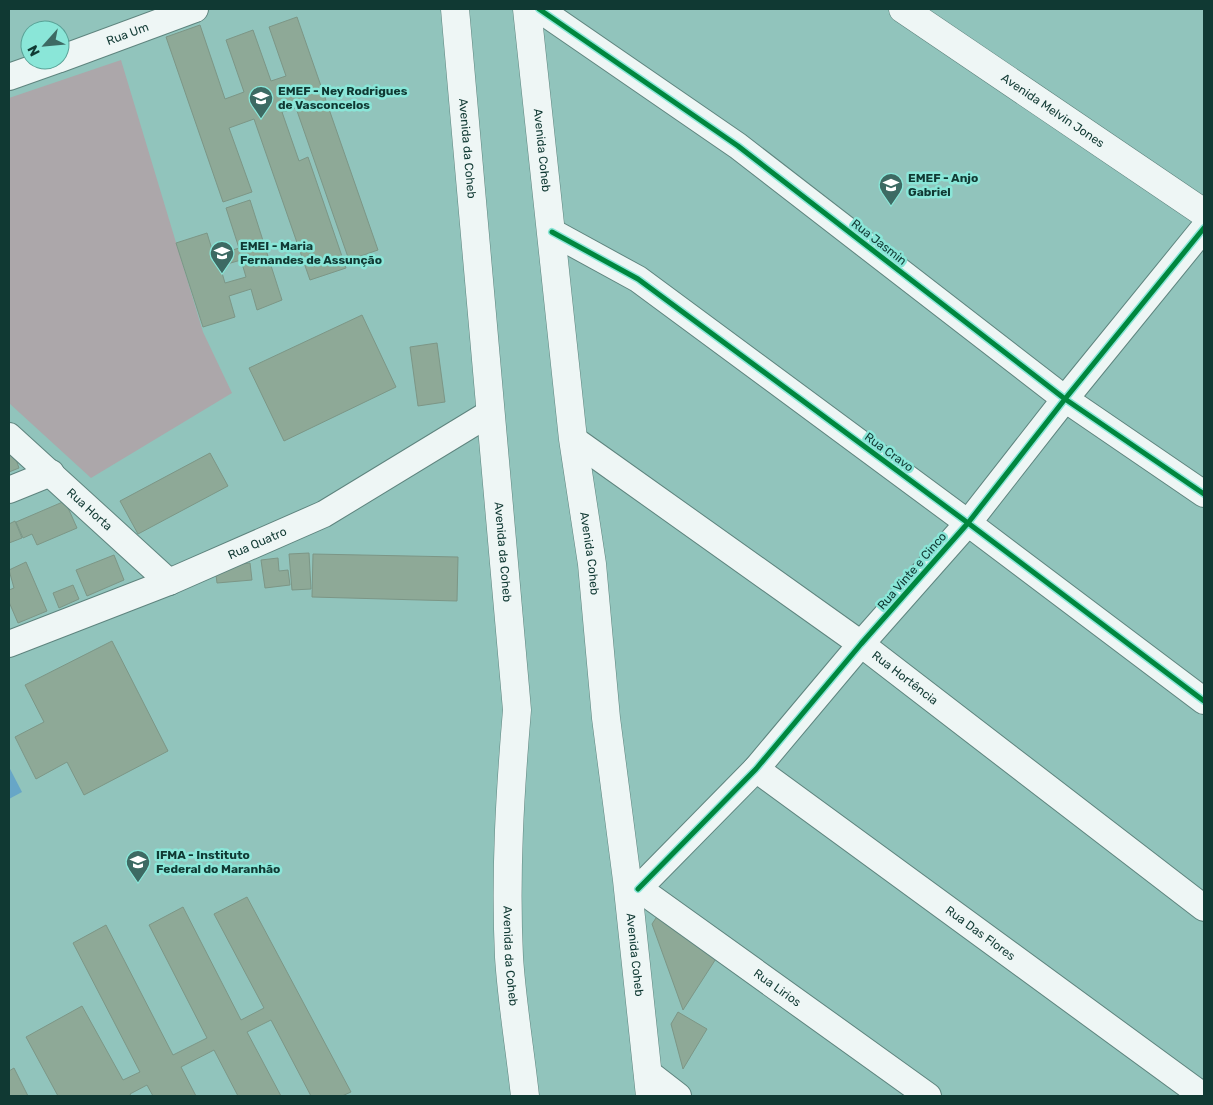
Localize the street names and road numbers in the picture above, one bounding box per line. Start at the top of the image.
street label: Rua Um [105,20,150,48]
street label: Avenida Melvin Jones [999,71,1107,150]
street label: Avenida da Coheb [456,98,479,199]
street label: Avenida Coheb [531,108,554,193]
street label: Rua Jasmin [849,216,909,268]
street label: Rua Cravo [862,430,916,474]
street label: Rua Horta [64,485,115,534]
street label: Avenida da Coheb [492,501,514,603]
street label: Avenida Coheb [577,511,602,596]
street label: Rua Quatro [226,524,289,562]
street label: Rua Vinte e Cinco [875,529,949,613]
street label: Rua Hortência [869,648,941,708]
street label: Rua Das Flores [943,903,1018,963]
street label: Avenida da Coheb [501,906,521,1007]
street label: Avenida Coheb [624,912,646,997]
street label: Rua Lirios [751,966,804,1010]

